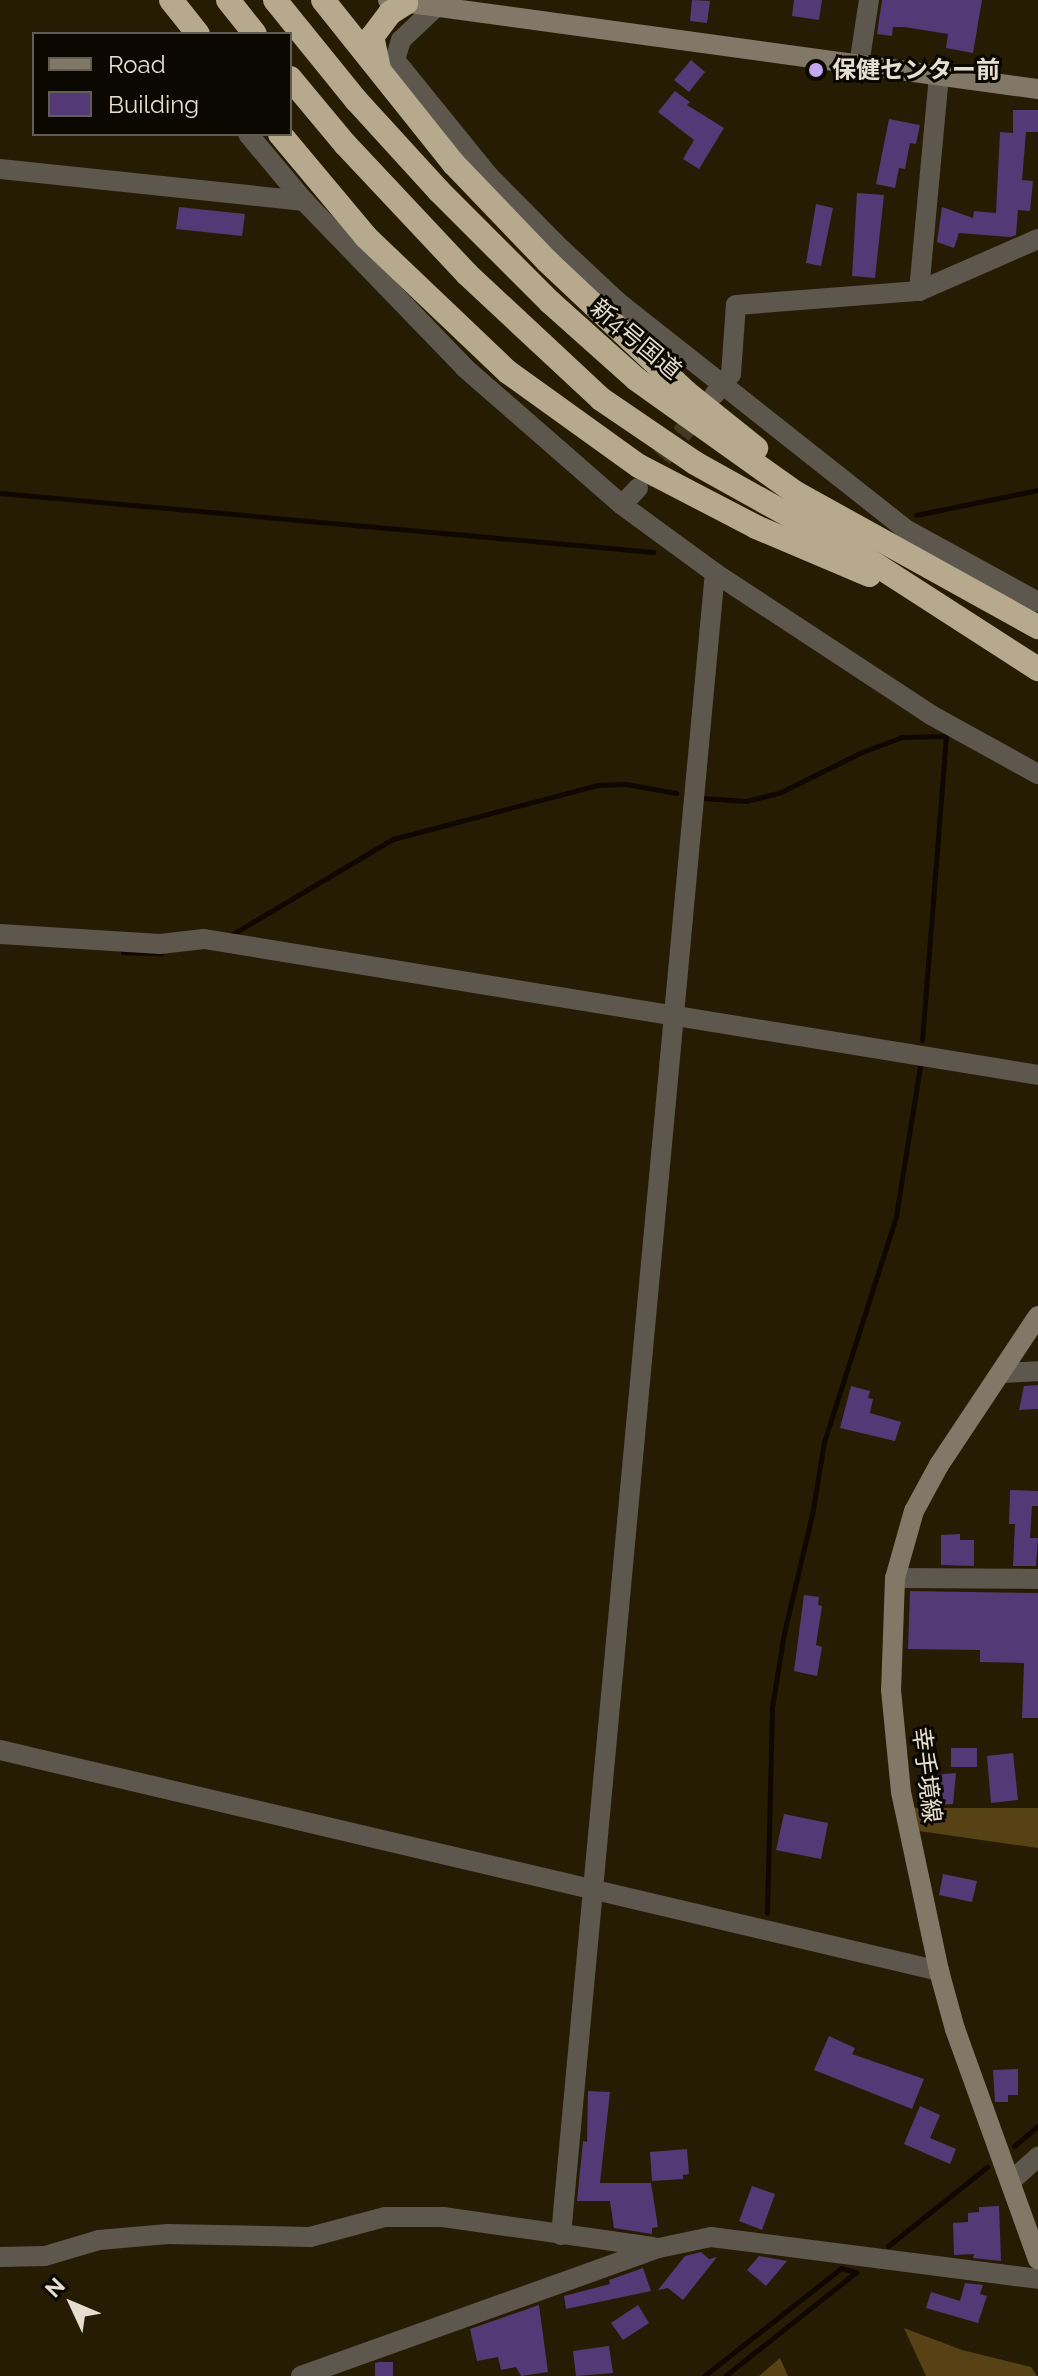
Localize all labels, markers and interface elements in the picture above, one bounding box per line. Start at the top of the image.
legend [32,32,292,136]
text: Road [108,50,166,79]
place label: 保健センター前 [832,56,1000,84]
marker: 保健センター前 [807,61,825,79]
text: Building [108,90,199,119]
street label: 新4号国道 [585,293,687,385]
street label: 幸手境線 [907,1726,947,1824]
north arrow [32,2264,112,2344]
text: N [40,2272,70,2302]

